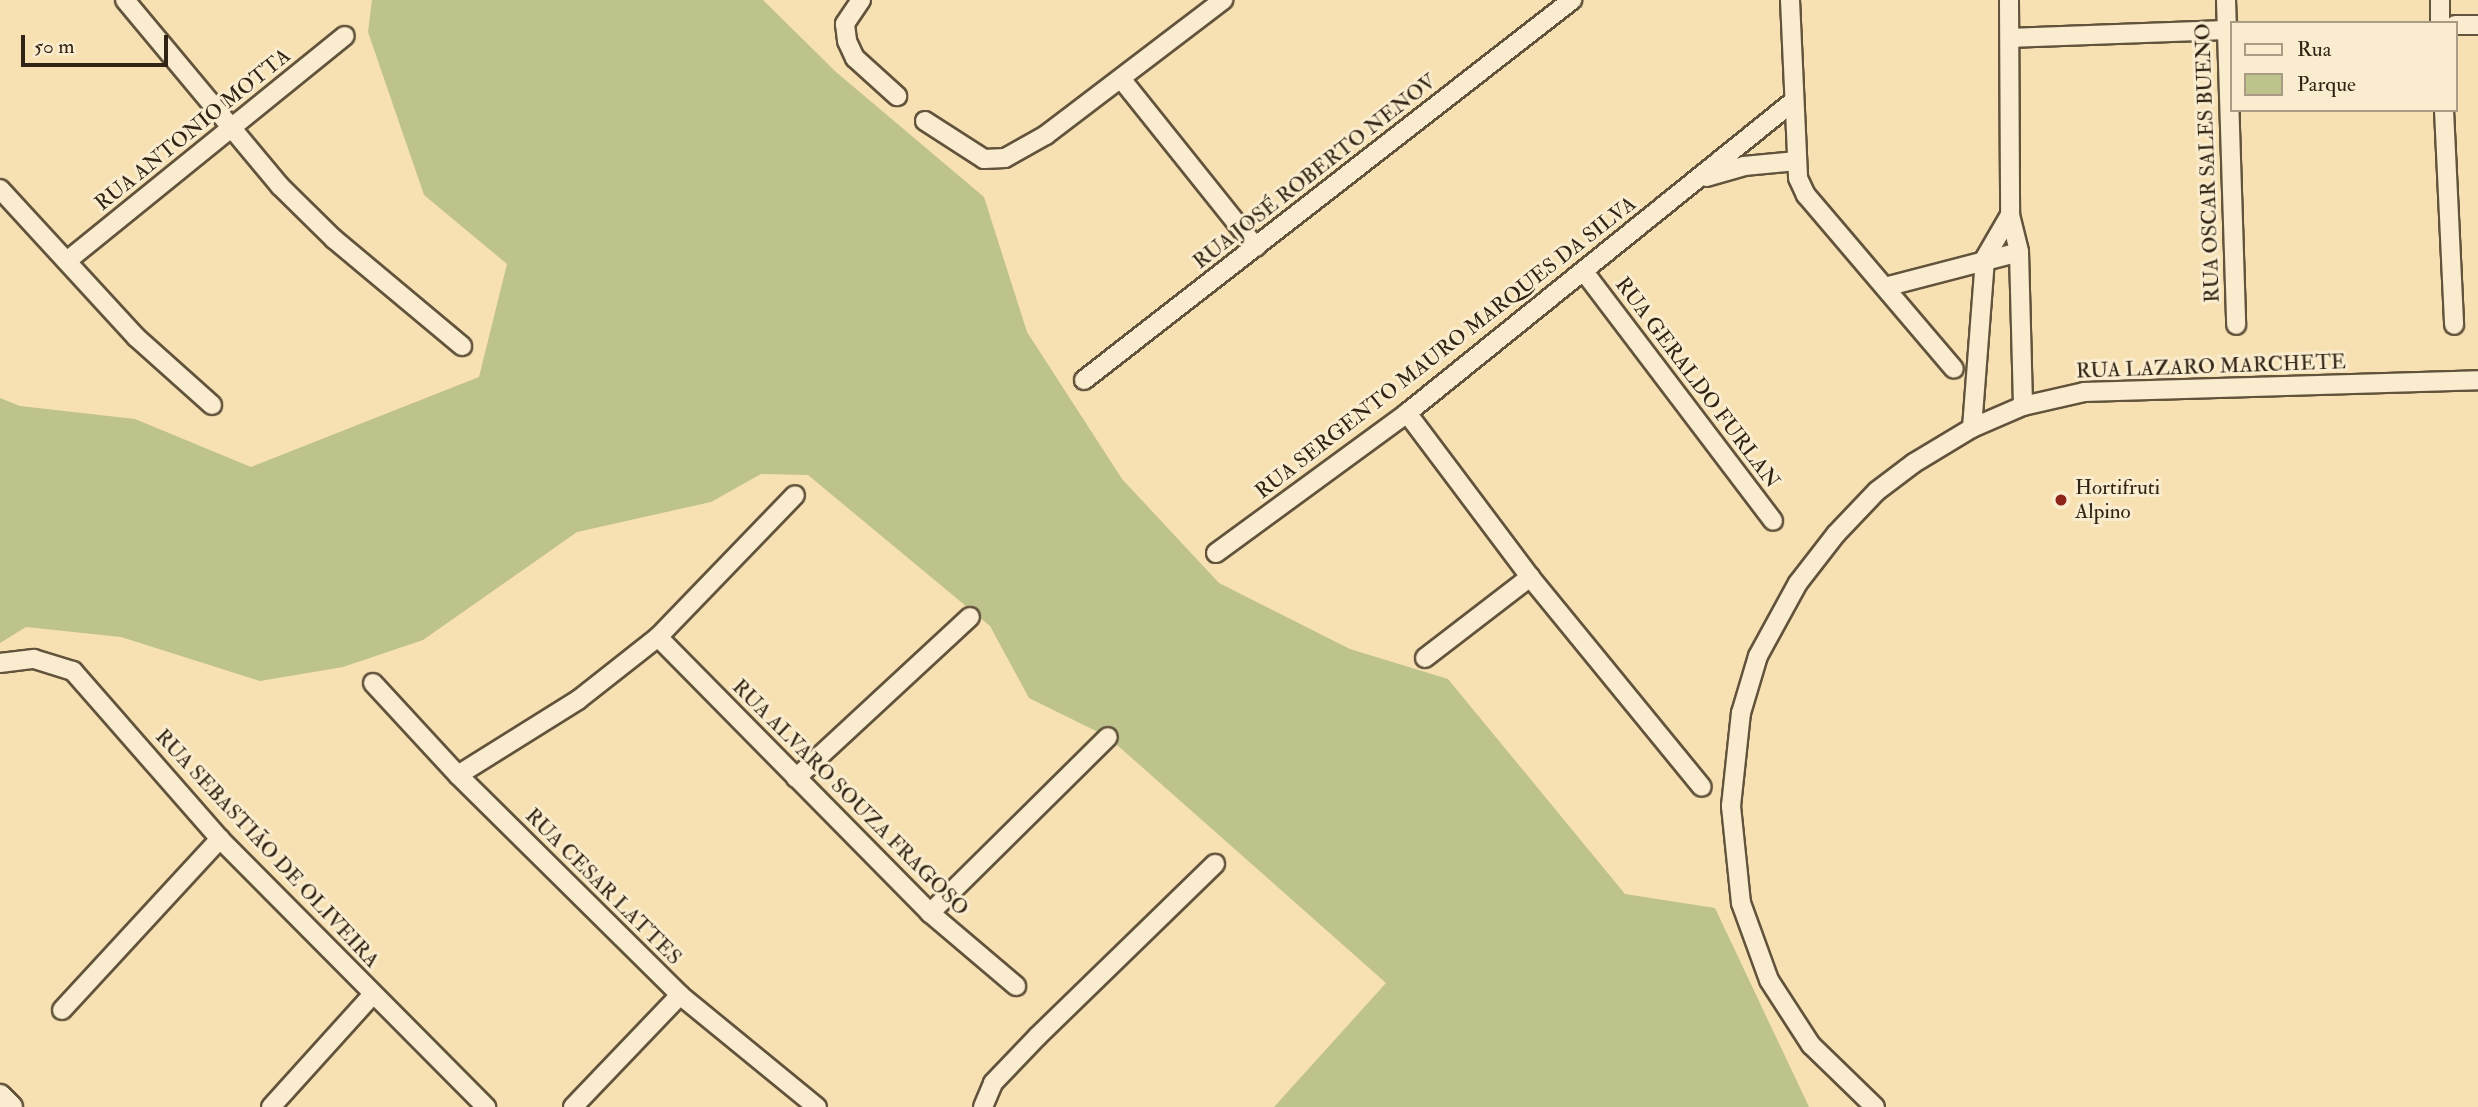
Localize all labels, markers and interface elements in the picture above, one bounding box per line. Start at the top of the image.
scale bar [24,21,172,65]
legend [2230,21,2457,112]
street label: RUA OSCAR SALES BUENO [2191,23,2225,303]
text: 50 m [34,33,75,60]
text: Rua [2297,36,2331,63]
street label: RUA ANTONIO MOTTA [90,43,296,217]
street label: RUA JOSÉ ROBERTO NENOV [1188,69,1442,275]
text: Parque [2297,71,2356,98]
street label: RUA SERGENTO MAURO MARQUES DA SILVA [1251,191,1641,505]
street label: RUA GERALDO FURLAN [1609,272,1785,494]
street label: RUA LAZARO MARCHETE [2076,350,2346,384]
place label: Hortifruti Alpino [2075,475,2160,525]
marker: Hortifruti Alpino [2053,492,2069,508]
street label: RUA ALVARO SOUZA FRAGOSO [727,675,973,921]
street label: RUA SEBASTIÃO DE OLIVEIRA [150,724,384,974]
street label: RUA CESAR LATTES [520,804,686,970]

